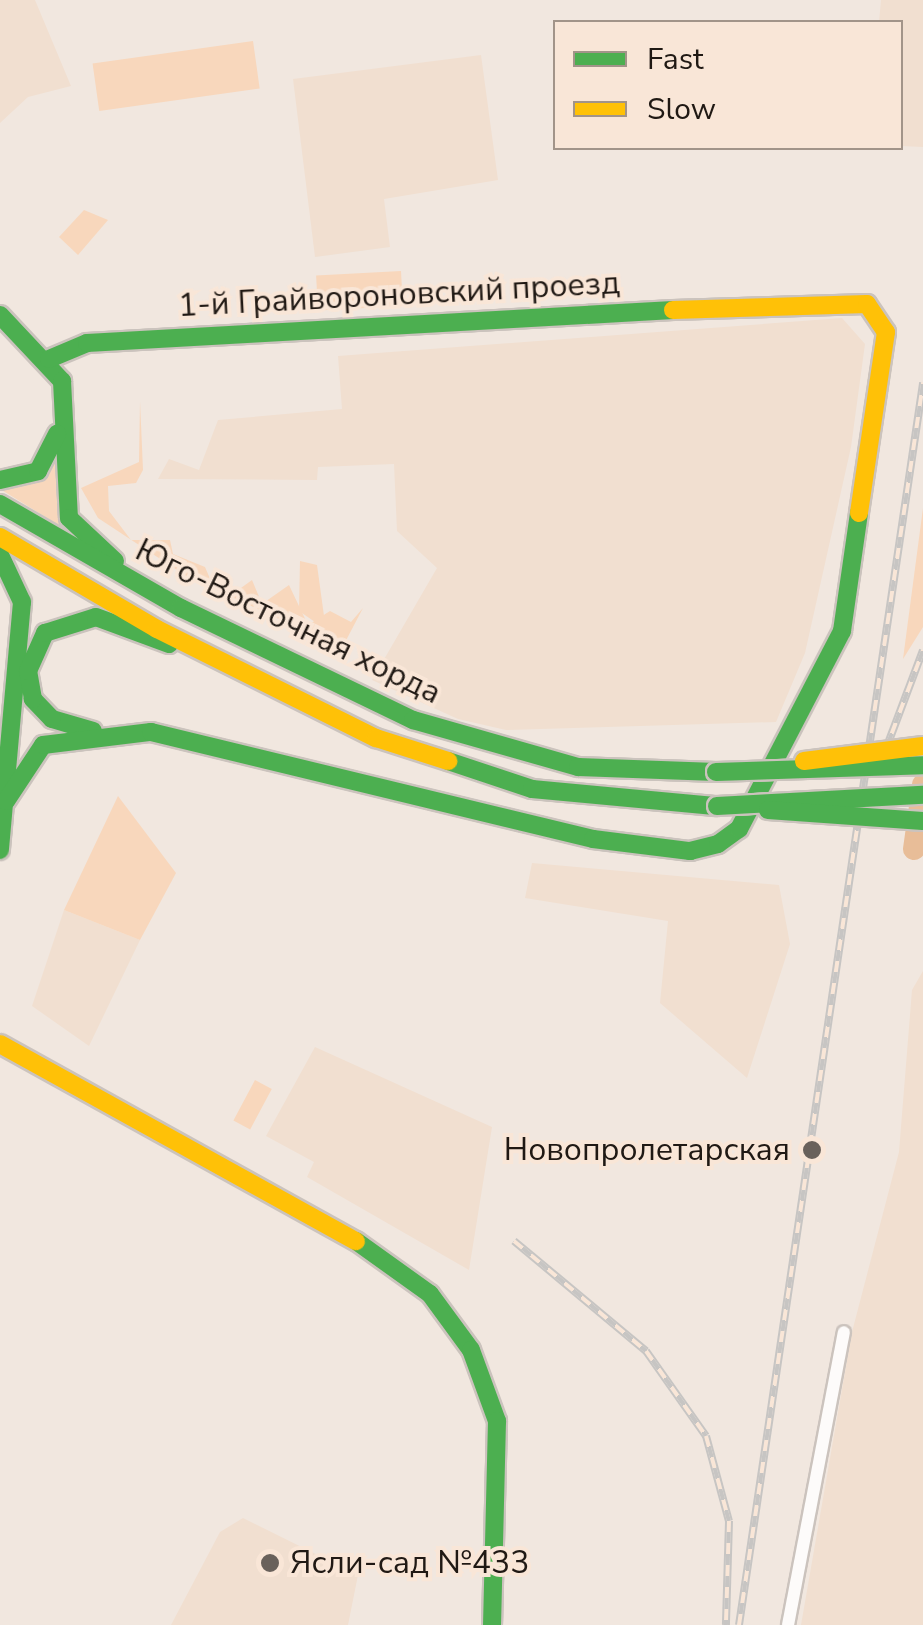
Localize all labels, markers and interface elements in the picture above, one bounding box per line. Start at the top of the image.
legend [553,20,903,150]
text: Fast [647,39,704,80]
text: Slow [647,89,716,130]
street label: 1-й Грайвороновский проезд [177,264,621,326]
street label: Юго-Восточная хорда [129,531,447,713]
place label: Новопролетарская [504,1131,790,1169]
marker: Новопролетарская [799,1137,825,1163]
place label: Ясли-сад №433 [290,1544,529,1582]
marker: Ясли-сад №433 [259,1552,281,1574]

